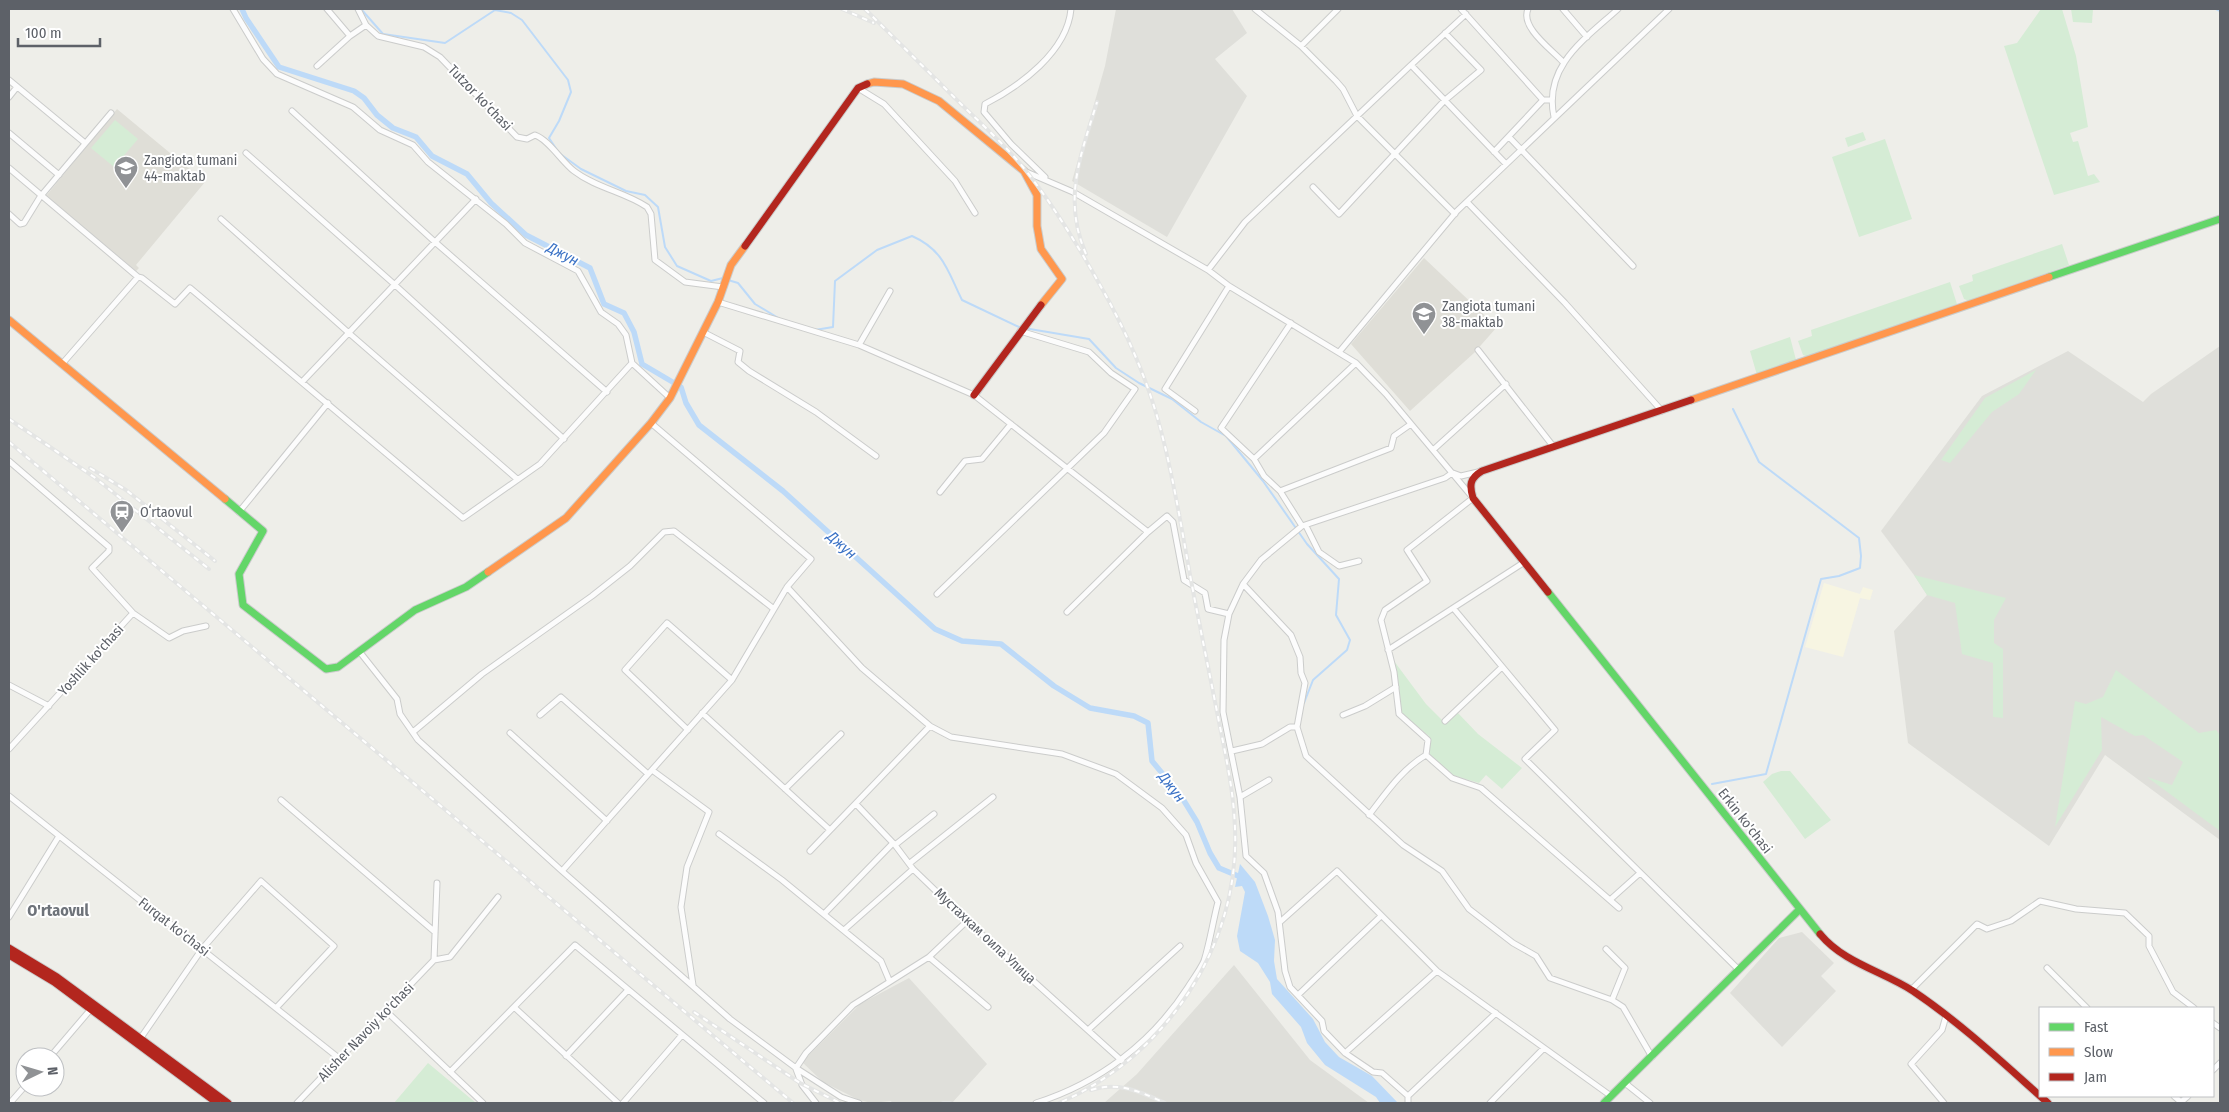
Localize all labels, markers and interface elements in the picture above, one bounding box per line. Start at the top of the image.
scale bar [18,15,100,47]
text: 100 m [25,24,62,42]
street label: Tutzor ko‘chasi [444,62,516,134]
place label: Zangiota tumani 44-maktab [144,152,237,185]
school or university icon: Zangiota tumani 44-maktab [113,155,139,189]
water label: Джун [542,237,582,270]
place label: Zangiota tumani 38-maktab [1442,298,1535,331]
school or university icon: Zangiota tumani 38-maktab [1411,301,1437,335]
station icon: Oʻrtaovul [109,499,135,533]
place label: Oʻrtaovul [140,504,192,521]
water label: Джун [822,526,860,563]
street label: Yoshlik ko'chasi [55,621,127,699]
water label: Джун [1154,767,1189,806]
street label: Erkin ko'chasi [1714,785,1776,857]
street label: Мустахкам оила Улица [931,885,1039,988]
street label: Furqat ko'chasi [135,894,213,960]
district label: O'rtaovul [27,901,89,920]
street label: Alisher Navoiy ko'chasi [314,979,418,1085]
legend [2039,1007,2214,1097]
text: Fast [2084,1018,2108,1036]
text: Slow [2084,1043,2113,1061]
north arrow [15,1047,65,1097]
text: N [44,1066,61,1076]
text: Jam [2084,1068,2107,1086]

